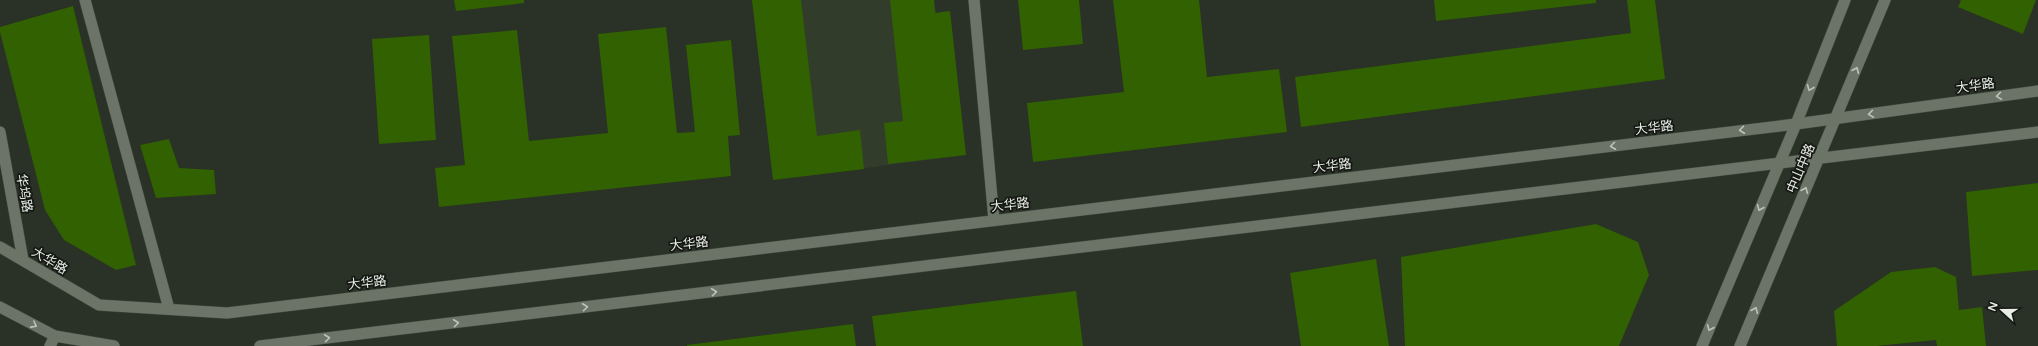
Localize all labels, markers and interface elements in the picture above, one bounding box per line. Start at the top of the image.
one-way arrow [1851,67,1859,74]
street label: 大华路 [1955,75,1996,97]
one-way arrow [1806,85,1814,92]
one-way arrow [1996,91,2002,100]
one-way arrow [1868,109,1874,118]
street label: 大华路 [1634,118,1674,138]
one-way arrow [1739,125,1745,134]
one-way arrow [1609,141,1616,150]
street label: 中山中路 [1783,141,1818,195]
street label: 大华路 [1312,156,1352,176]
street label: 华坞路 [13,173,35,214]
one-way arrow [1800,187,1808,195]
street label: 大华路 [990,195,1030,215]
one-way arrow [1757,204,1765,212]
street label: 大华路 [669,234,709,254]
street label: 大华路 [29,244,70,278]
street label: 大华路 [347,273,387,293]
one-way arrow [711,288,717,297]
north arrow [1982,290,2022,330]
text: N [1985,300,2001,313]
one-way arrow [582,303,588,312]
one-way arrow [1750,307,1758,314]
one-way arrow [453,318,459,327]
one-way arrow [30,321,37,328]
one-way arrow [1706,325,1714,332]
one-way arrow [324,334,330,343]

